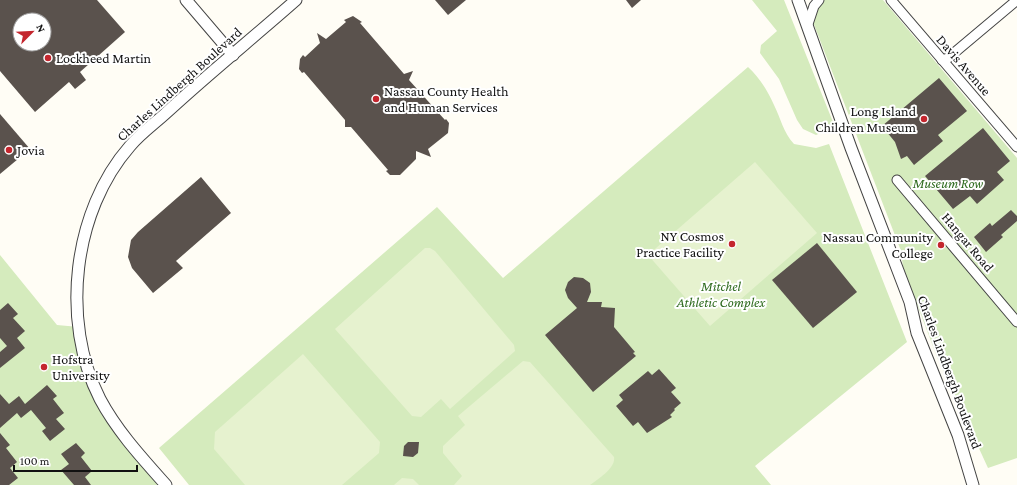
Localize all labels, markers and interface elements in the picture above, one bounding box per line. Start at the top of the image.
north arrow [12,12,52,52]
text: N [34,22,48,34]
street label: Charles Lindbergh Boulevard [113,23,245,144]
street label: Davis Avenue [933,31,995,99]
place label: Lockheed Martin [56,50,152,66]
marker: Lockheed Martin [43,53,53,63]
place label: Nassau County Health and Human Services [384,83,509,115]
marker: Nassau County Health and Human Services [371,94,381,104]
place label: Long Island Children Museum [815,103,917,135]
marker: Long Island Children Museum [919,114,929,124]
place label: Jovia [15,142,45,158]
marker: Jovia [4,145,14,155]
park label: Museum Row [912,175,983,191]
street label: Hangar Road [939,209,998,275]
place label: NY Cosmos Practice Facility [636,228,725,260]
place label: Nassau Community College [823,229,934,261]
marker: NY Cosmos Practice Facility [727,239,737,249]
marker: Nassau Community College [936,240,946,250]
park label: Mitchel Athletic Complex [676,278,766,310]
street label: Charles Lindbergh Boulevard [915,293,985,452]
place label: Hofstra University [52,351,110,383]
marker: Hofstra University [39,362,49,372]
scale bar [14,447,137,473]
text: 100 m [20,454,50,468]

